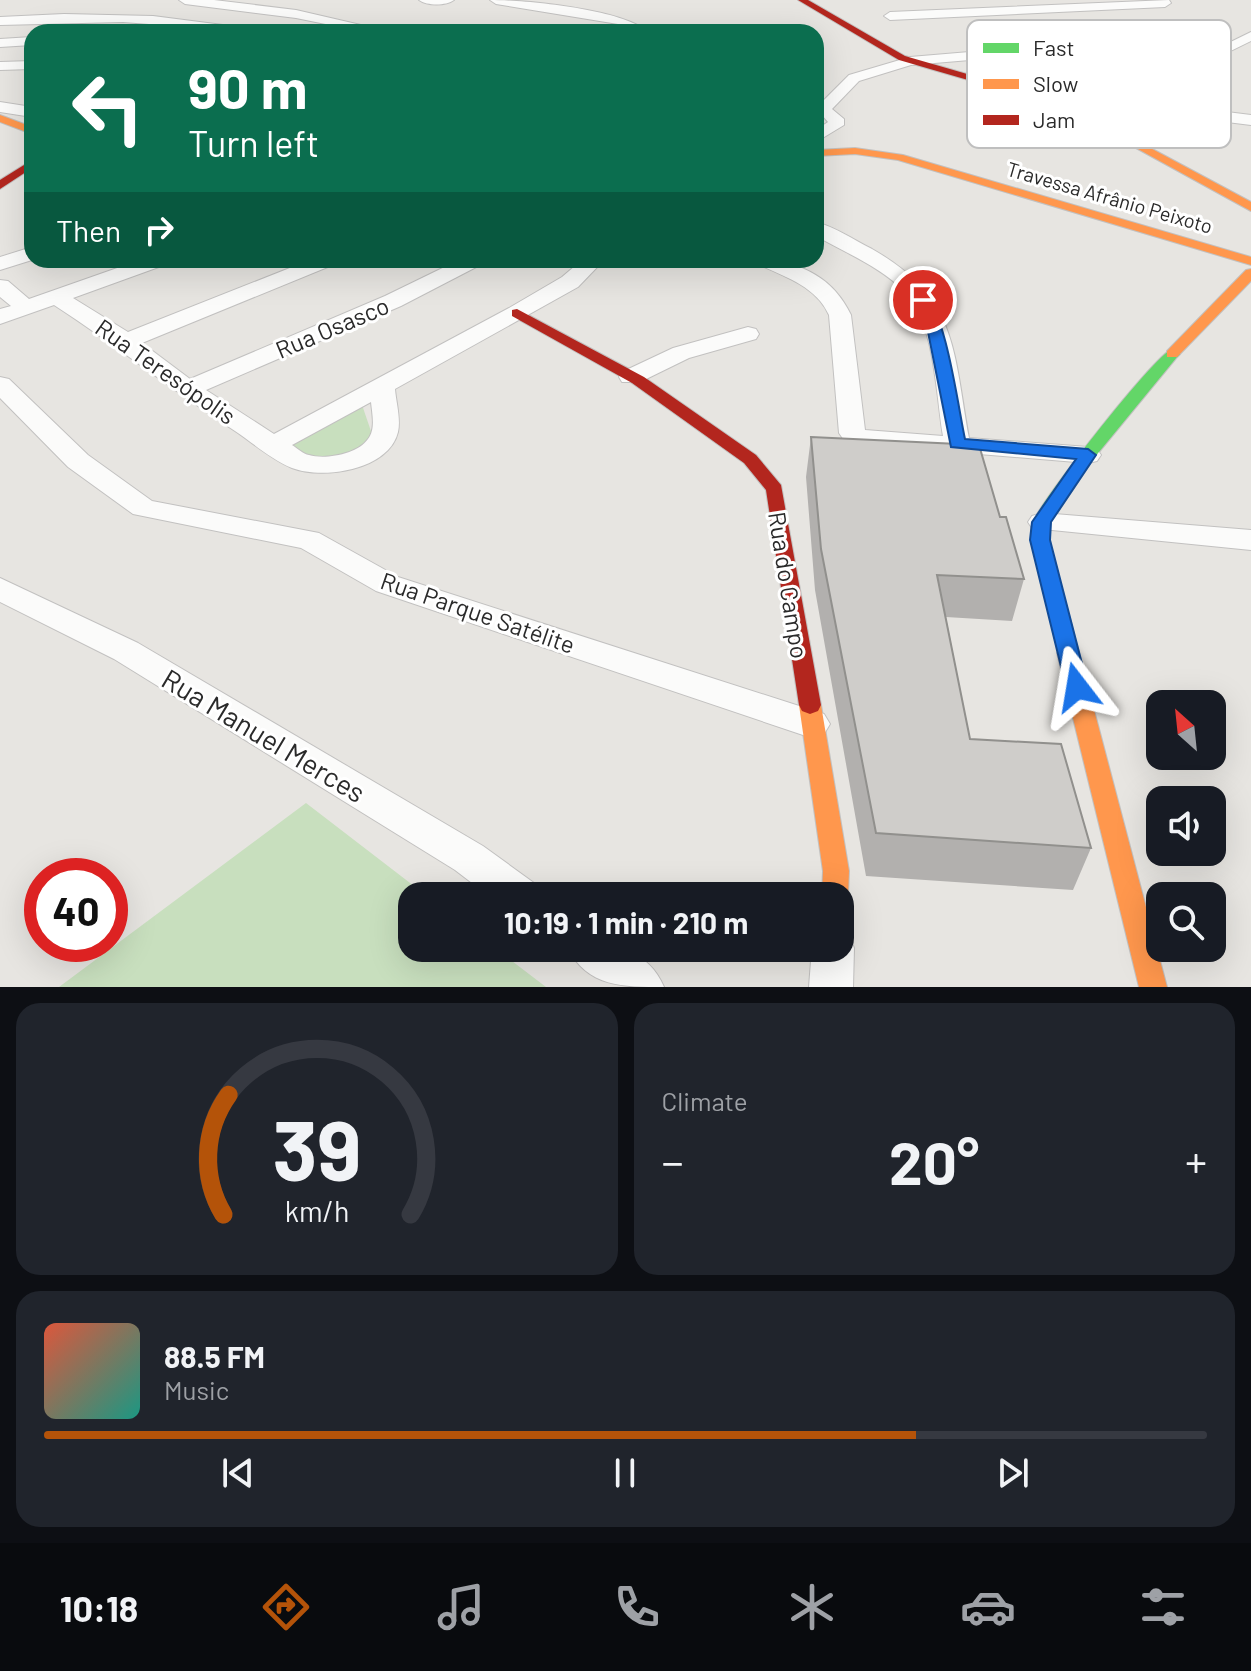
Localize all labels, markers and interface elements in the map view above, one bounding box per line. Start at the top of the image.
legend [967,20,1231,148]
text: Fast [1033,34,1075,60]
text: 90 m [188,53,308,120]
icon: left [56,56,160,160]
text: Slow [1033,70,1078,96]
text: Jam [1033,106,1075,132]
text: Turn left [188,121,319,164]
street label: Travessa Afrânio Peixoto [1004,156,1216,238]
icon: right [137,208,181,252]
text: Then [56,212,121,248]
pin [889,266,957,334]
icon: arrive [901,278,945,322]
street label: Rua Osasco [271,290,393,364]
street label: Rua Teresópolis [90,312,242,430]
street label: Rua do Campo [763,510,815,660]
street label: Rua Parque Satélite [377,565,579,659]
position arrow [1035,645,1119,729]
street label: Rua Manuel Merces [156,661,372,809]
north arrow [1146,690,1226,770]
map controls [1146,690,1226,962]
button: sound [1146,786,1226,866]
speed limit sign: 40 [24,858,128,962]
button: search [1146,882,1226,962]
text: 10:19 · 1 min · 210 m [504,904,748,940]
text: Climate [662,1085,748,1116]
text: 39 [272,1098,361,1198]
text: 20° [889,1125,979,1197]
text: − [662,1134,684,1187]
text: + [1185,1134,1207,1187]
text: km/h [284,1193,349,1228]
text: 88.5 FM [164,1338,265,1374]
text: Music [164,1374,229,1405]
icon: previous [216,1451,260,1495]
icon: pause [603,1451,647,1495]
icon: next [991,1451,1035,1495]
icon: directions [258,1579,314,1635]
icon: music [433,1579,489,1635]
icon: phone [609,1579,665,1635]
icon: climate [784,1579,840,1635]
icon: car [960,1579,1016,1635]
icon: filters [1135,1579,1191,1635]
text: 10:18 [60,1586,138,1629]

